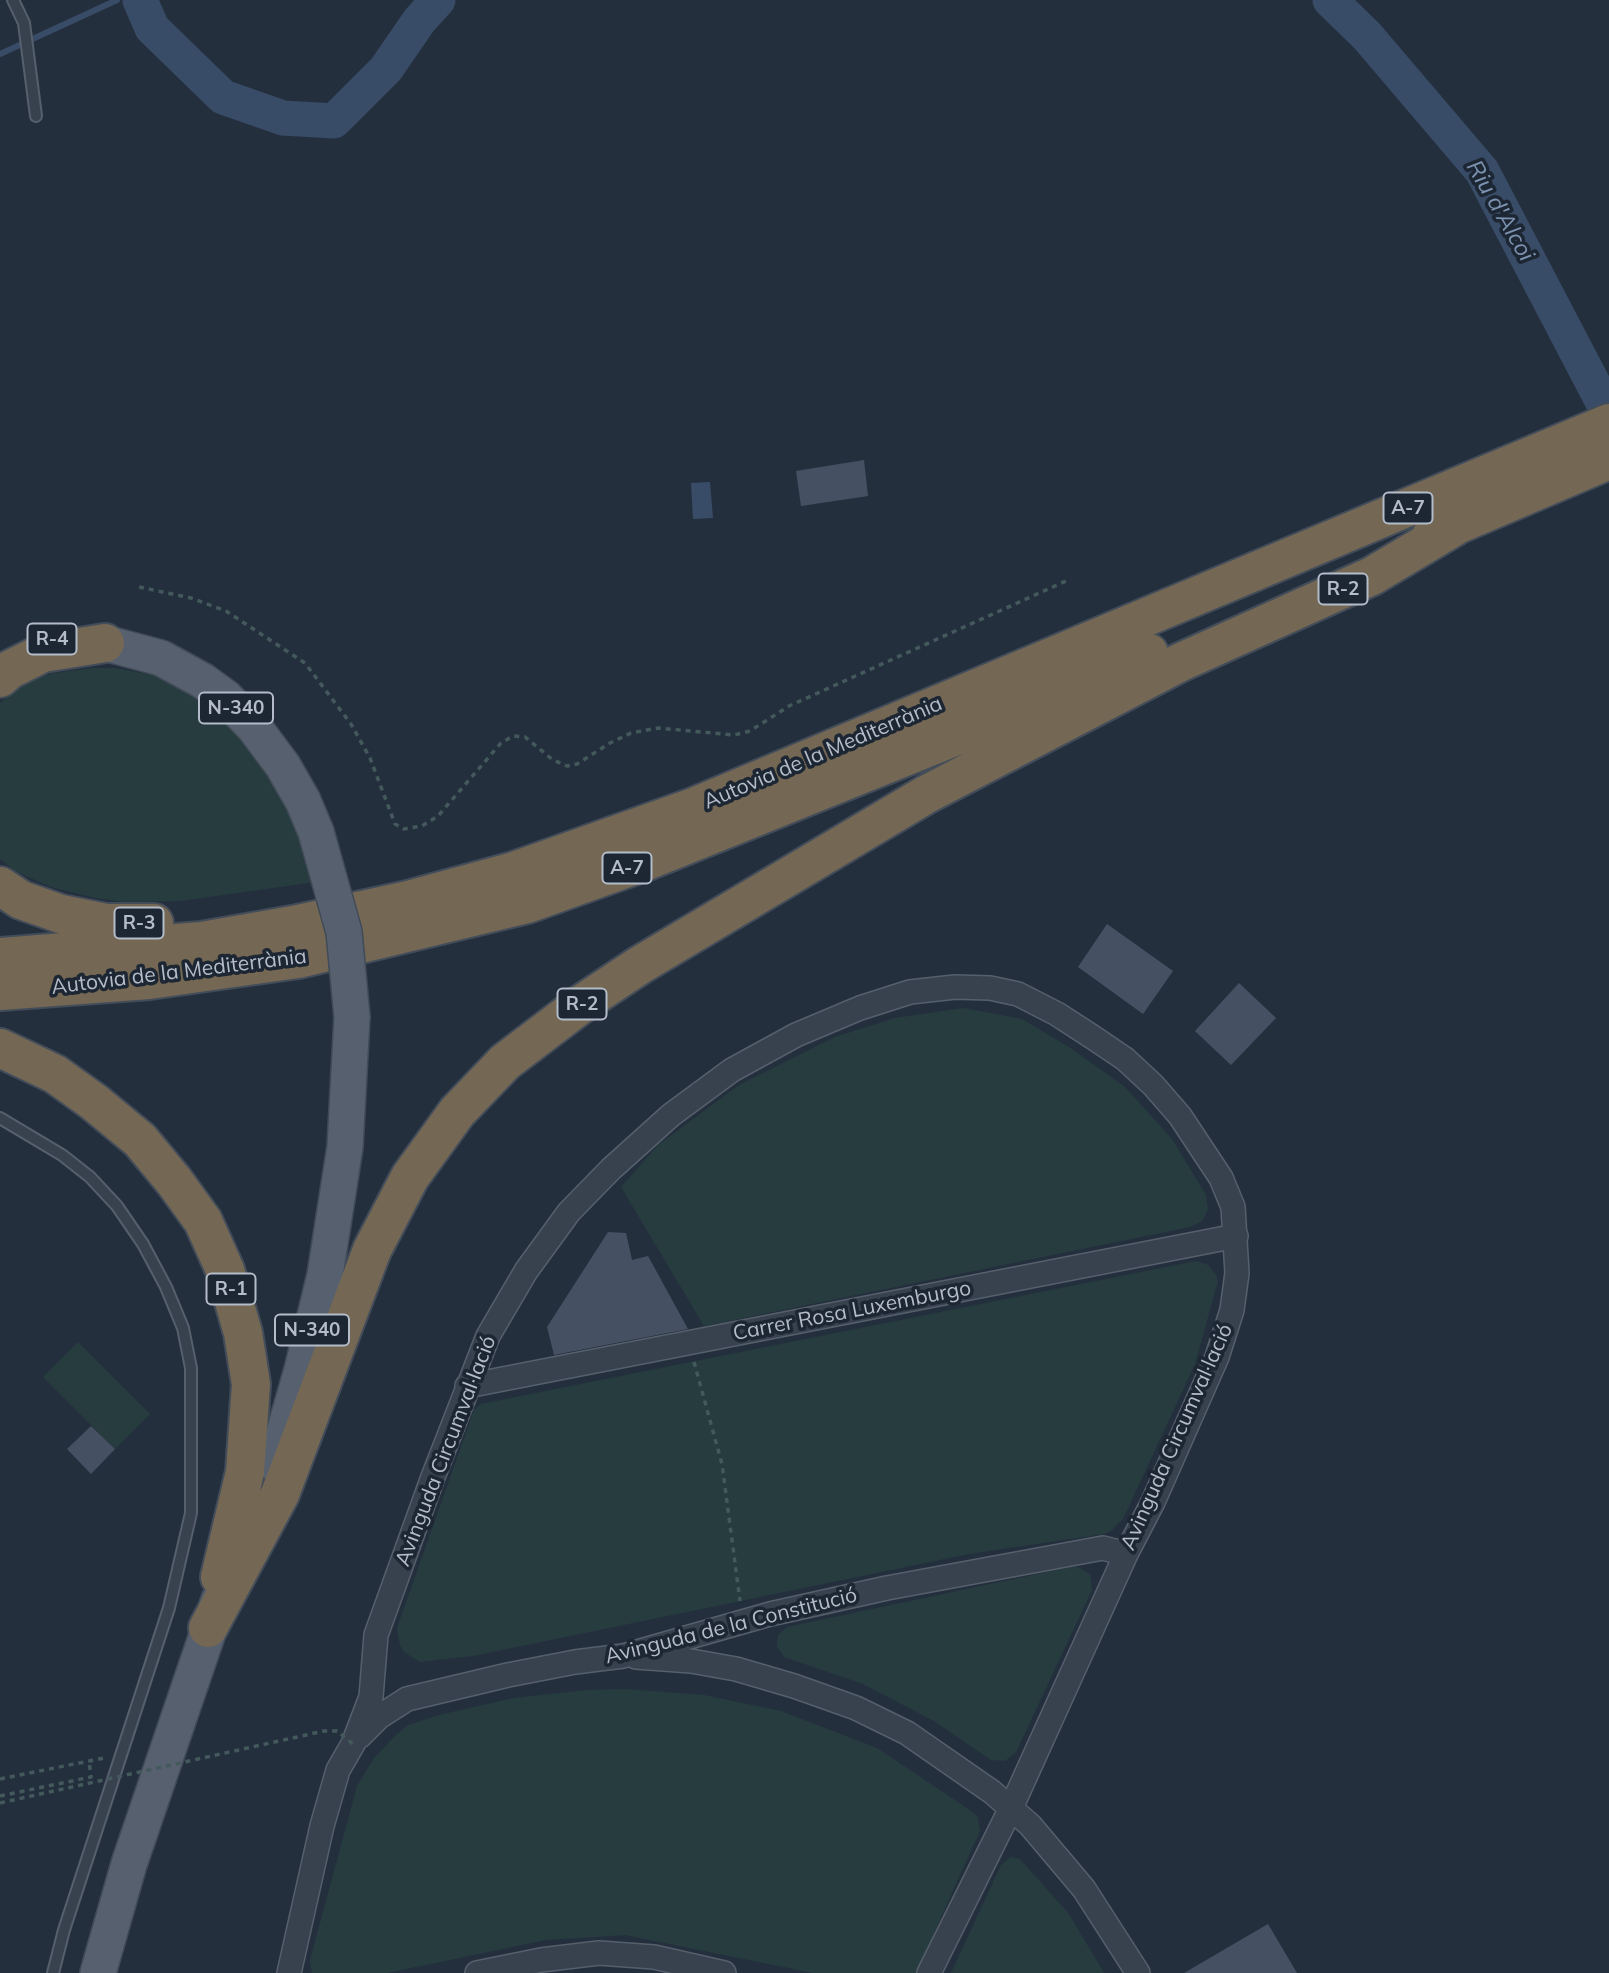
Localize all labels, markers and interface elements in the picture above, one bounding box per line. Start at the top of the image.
water label: Riu d'Alcoi [1460,156,1540,266]
road number: A-7 [1384,492,1432,524]
road number: R-2 [1318,574,1368,604]
road number: R-4 [28,624,76,654]
street label: Autovia de la Mediterrània [700,691,946,815]
road number: N-340 [199,692,273,723]
road number: A-7 [602,852,652,884]
road number: R-3 [114,908,164,939]
street label: Autovia de la Mediterrània [50,944,308,1000]
road number: R-2 [558,988,606,1020]
road number: R-1 [206,1274,256,1304]
street label: Carrer Rosa Luxemburgo [731,1276,973,1346]
road number: N-340 [275,1314,349,1346]
street label: Avinguda Circumval·lació [1116,1320,1238,1554]
street label: Avinguda Circumval·lació [390,1332,502,1570]
street label: Avinguda de la Constitució [602,1582,860,1670]

